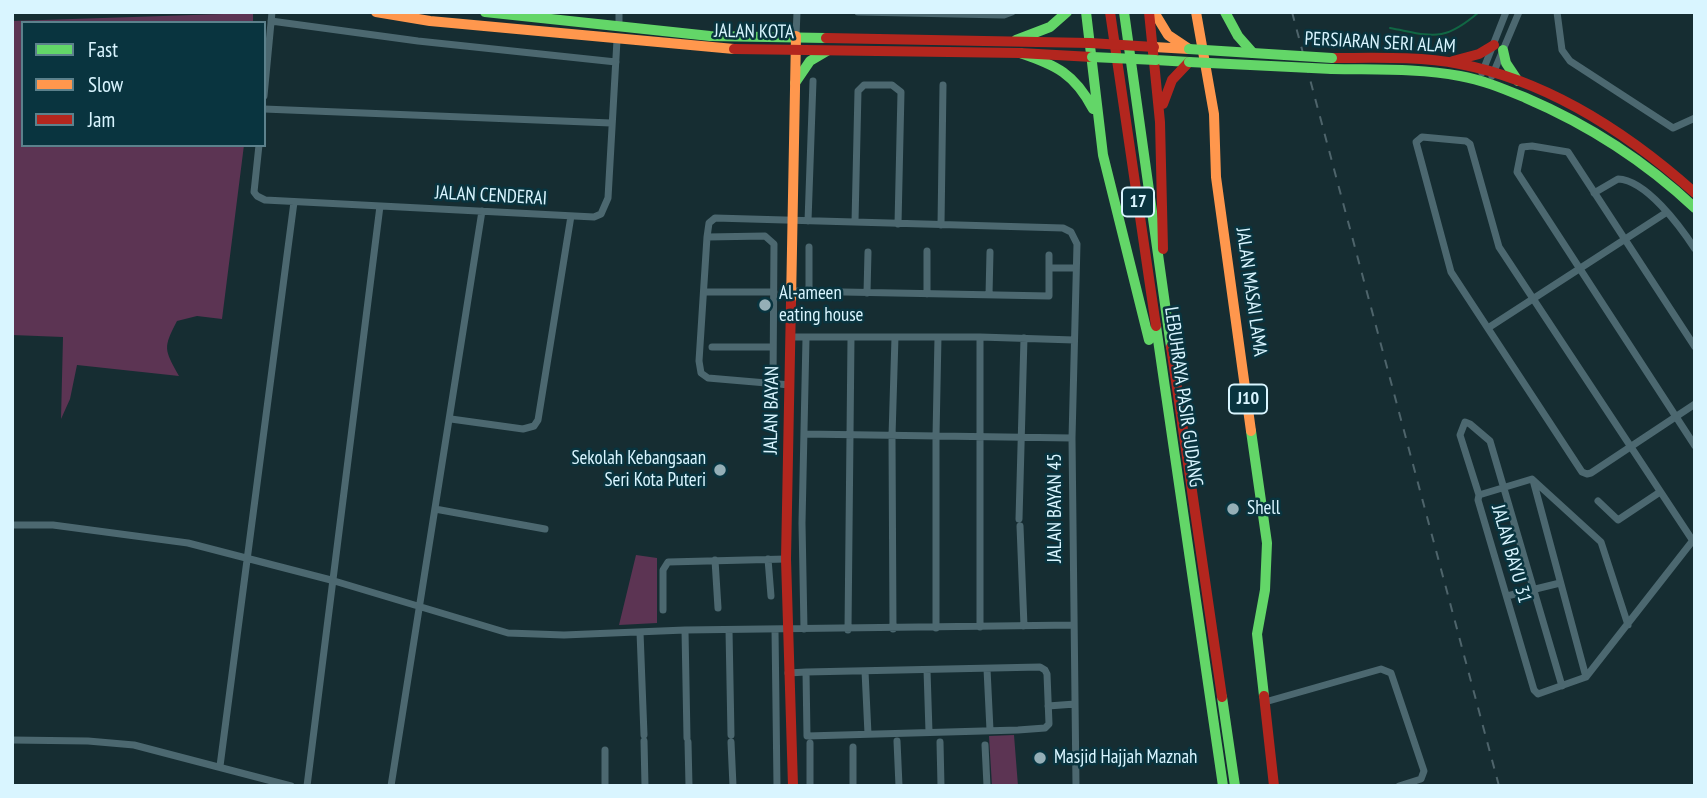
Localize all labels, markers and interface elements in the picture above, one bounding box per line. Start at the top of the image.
street label: JALAN KOTA [714,20,794,44]
legend [21,21,266,147]
street label: PERSIARAN SERI ALAM [1304,28,1456,58]
text: Fast [88,36,118,63]
text: Slow [88,71,123,98]
text: Jam [88,106,115,133]
street label: JALAN CENDERAI [434,182,548,210]
road number: 17 [1122,188,1154,216]
street label: JALAN MASAI LAMA [1231,226,1271,358]
place label: Al-ameen eating house [779,283,863,327]
marker: Al-ameen eating house [757,297,773,313]
street label: LEBUHRAYA PASIR GUDANG [1159,305,1207,489]
street label: JALAN BAYAN [760,366,784,454]
road number: J10 [1229,384,1267,414]
place label: Sekolah Kebangsaan Seri Kota Puteri [571,448,706,492]
street label: JALAN BAYAN 45 [1045,453,1067,563]
marker: Sekolah Kebangsaan Seri Kota Puteri [712,462,728,478]
place label: Shell [1247,498,1280,520]
marker: Shell [1225,501,1241,517]
street label: JALAN BAYU 31 [1486,502,1536,606]
place label: Masjid Hajjah Maznah [1054,747,1197,769]
marker: Masjid Hajjah Maznah [1032,750,1048,766]

